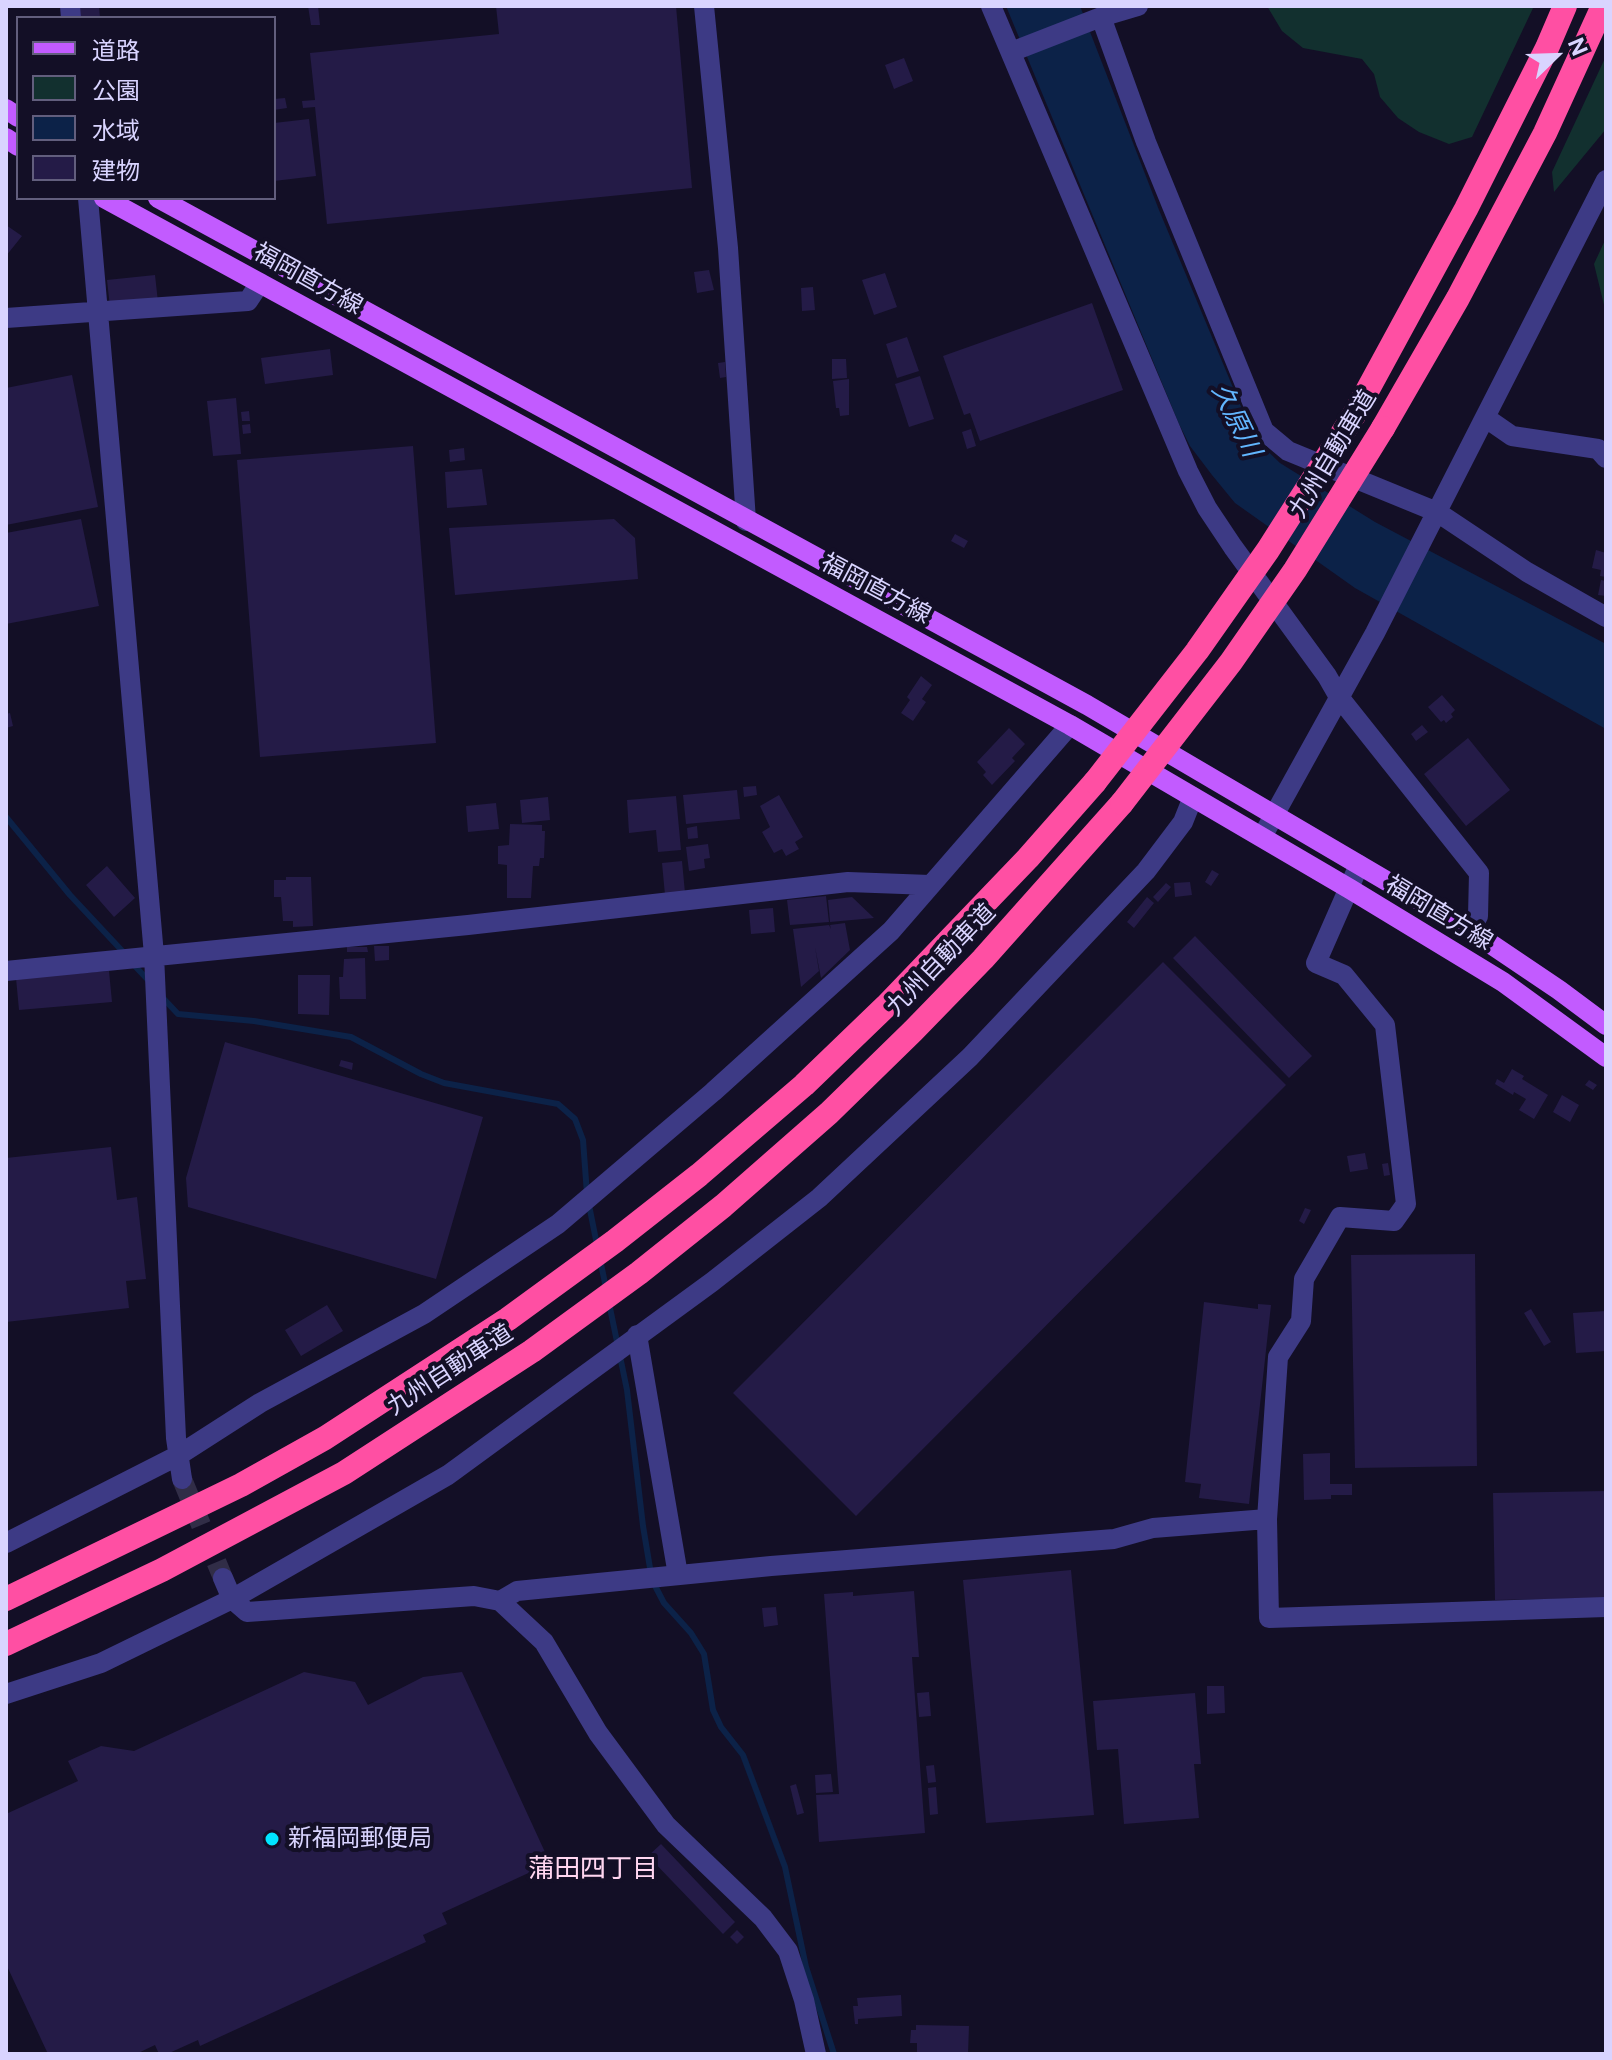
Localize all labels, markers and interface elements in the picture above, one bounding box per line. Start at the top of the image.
legend [16,16,276,200]
north arrow [1516,16,1596,96]
text: N [1563,34,1593,60]
text: 道路 [92,36,140,64]
text: 公園 [92,76,140,104]
text: 水域 [92,116,140,144]
text: 建物 [92,156,140,184]
street label: 福岡直方線 [249,237,367,321]
water label: 久原川 [1205,378,1267,462]
street label: 九州自動車道 [1284,385,1382,523]
street label: 福岡直方線 [816,548,936,630]
street label: 福岡直方線 [1380,870,1498,956]
street label: 九州自動車道 [881,898,1001,1022]
street label: 九州自動車道 [382,1319,518,1421]
place label: 新福岡郵便局 [288,1825,432,1853]
marker: 新福岡郵便局 [263,1830,281,1848]
district label: 蒲田四丁目 [528,1853,658,1885]

